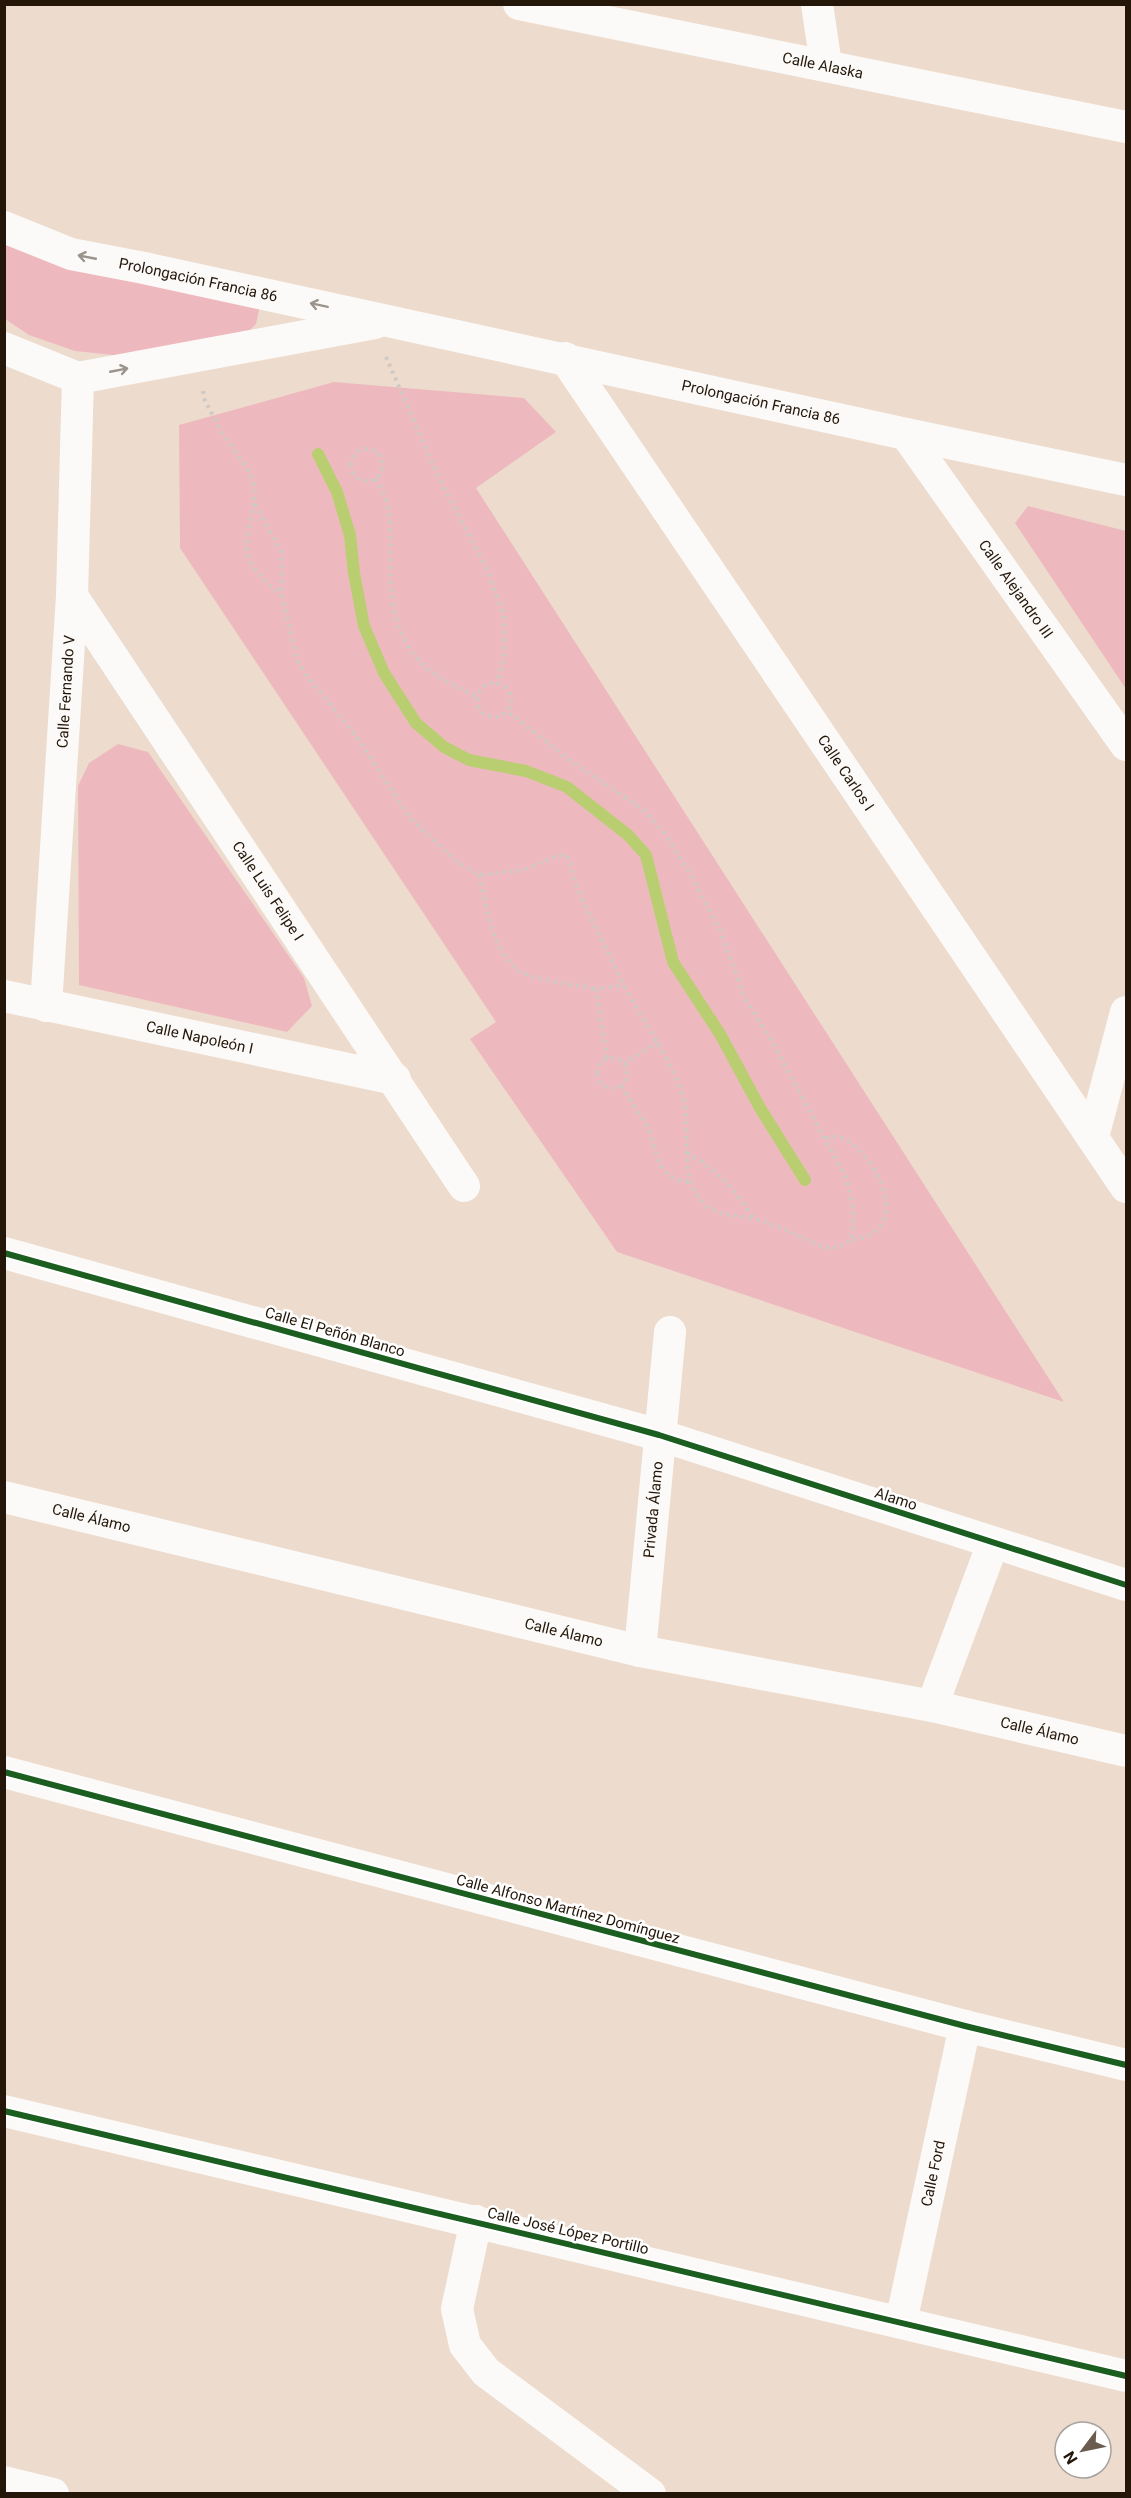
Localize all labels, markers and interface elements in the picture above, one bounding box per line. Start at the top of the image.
street label: Calle Alaska [781,49,865,83]
one-way arrow [78,251,97,262]
street label: Prolongación Francia 86 [117,254,279,306]
one-way arrow [310,299,329,310]
one-way arrow [109,364,129,375]
street label: Prolongación Francia 86 [680,376,842,428]
street label: Calle Alejandro III [975,536,1057,642]
street label: Calle Fernando V [53,634,79,749]
street label: Calle Carlos I [814,732,878,814]
street label: Calle Luis Felipe I [228,838,307,944]
street label: Calle Napoleón I [144,1017,255,1058]
street label: Calle El Peñón Blanco [263,1303,407,1361]
street label: Privada Álamo [640,1460,667,1559]
street label: Alamo [873,1484,919,1514]
street label: Calle Álamo [50,1500,133,1536]
street label: Calle Álamo [523,1614,605,1651]
street label: Calle Álamo [998,1713,1081,1749]
street label: Calle Alfonso Martínez Domínguez [454,1870,682,1948]
street label: Calle Ford [917,2139,949,2208]
street label: Calle José López Portillo [486,2204,650,2258]
north arrow [1053,2420,1113,2480]
text: N [1060,2448,1082,2468]

